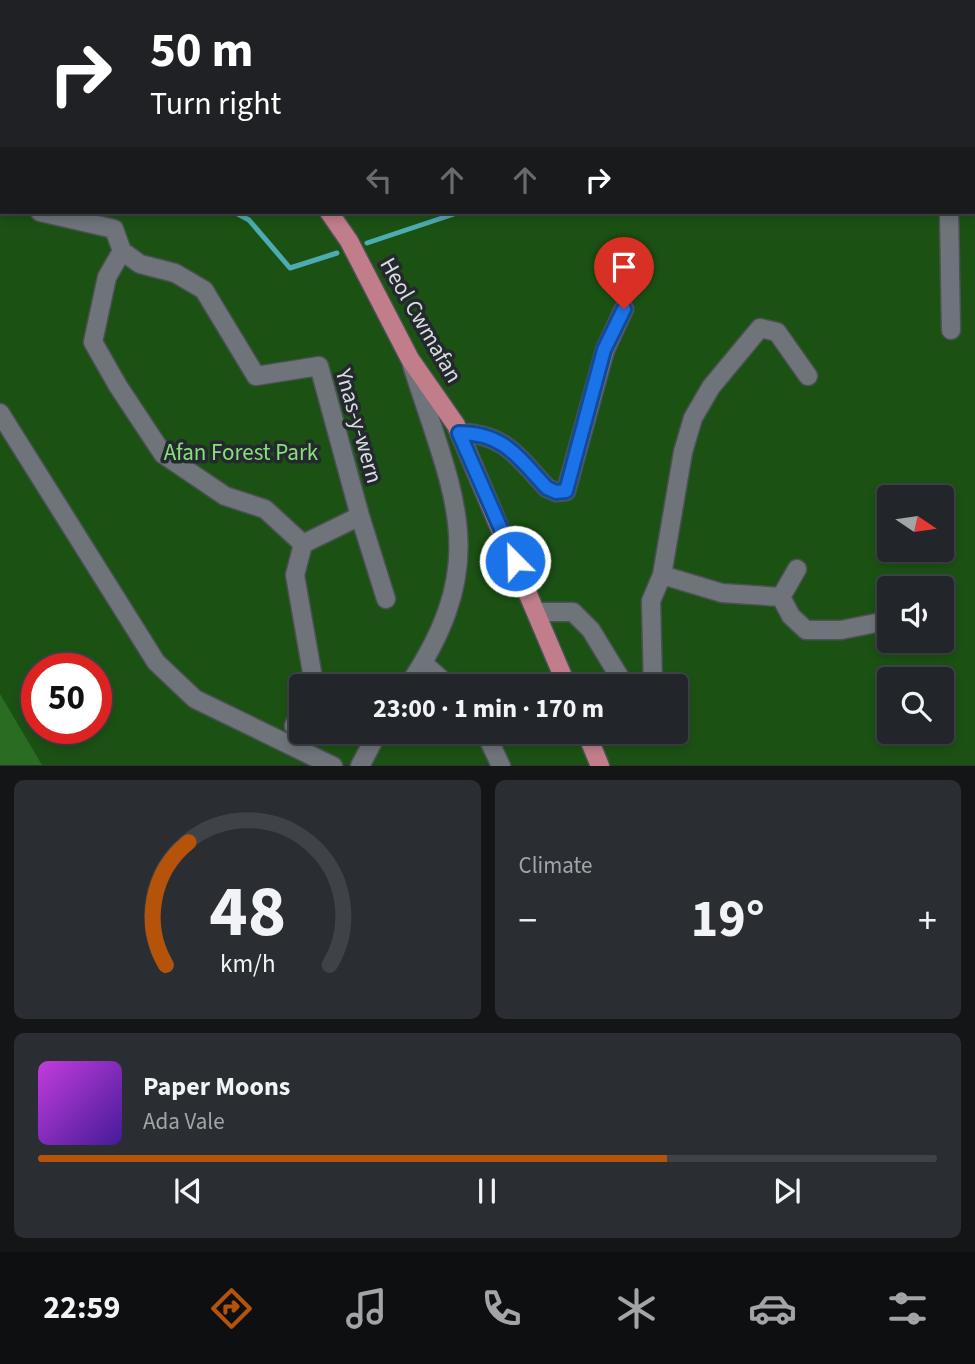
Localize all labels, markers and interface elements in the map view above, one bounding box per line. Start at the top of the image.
text: 50 m [150,16,254,86]
icon: right [35,28,126,119]
text: Turn right [150,81,281,127]
icon: left [360,161,398,199]
icon: ahead [433,161,471,199]
icon: ahead [506,161,544,199]
icon: right [579,161,617,199]
pin [594,237,654,309]
icon: arrive [605,248,643,286]
street label: Heol Cwmafan [372,251,470,389]
street label: Ynas-y-wern [327,364,391,487]
park label: Afan Forest Park [164,436,319,469]
north arrow [877,485,954,562]
map controls [877,485,954,744]
position arrow [478,524,552,598]
button: sound [877,576,954,653]
speed limit sign: 50 [21,653,112,744]
button: search [877,667,954,744]
text: 23:00 · 1 min · 170 m [373,690,604,727]
text: Climate [519,849,592,882]
text: 48 [209,861,286,965]
text: 19° [691,883,765,957]
text: − [519,894,537,948]
text: + [918,894,937,948]
text: km/h [220,946,275,982]
text: Paper Moons [143,1068,290,1105]
text: Ada Vale [143,1105,225,1138]
icon: previous [169,1172,207,1210]
icon: pause [468,1172,506,1210]
icon: next [768,1172,806,1210]
icon: directions [207,1284,256,1333]
icon: music [342,1284,391,1333]
icon: phone [477,1284,526,1333]
icon: climate [612,1284,661,1333]
icon: car [748,1284,797,1333]
icon: filters [883,1284,932,1333]
text: 22:59 [43,1285,120,1331]

